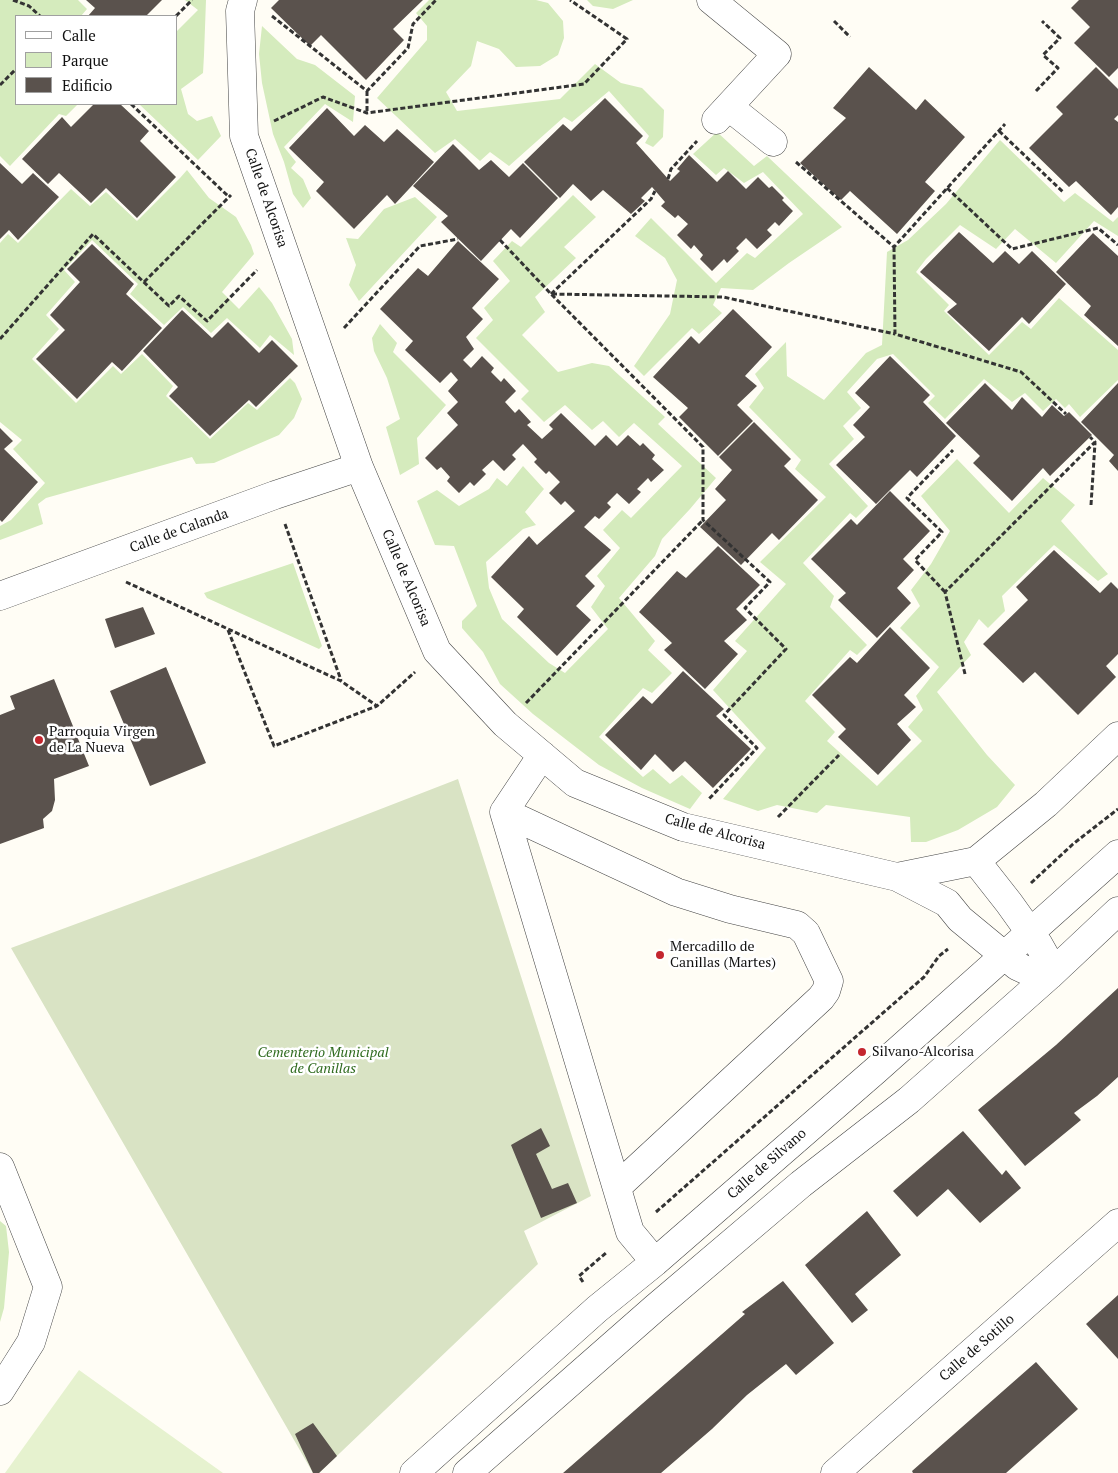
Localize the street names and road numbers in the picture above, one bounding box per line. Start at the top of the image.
street label: Calle de Alcorisa [241,146,291,250]
street label: Calle de Calanda [127,505,231,557]
street label: Calle de Alcorisa [378,527,434,629]
street label: Calle de Alcorisa [663,810,767,854]
street label: Calle de Silvano [724,1125,810,1203]
street label: Calle de Sotillo [936,1311,1018,1385]

